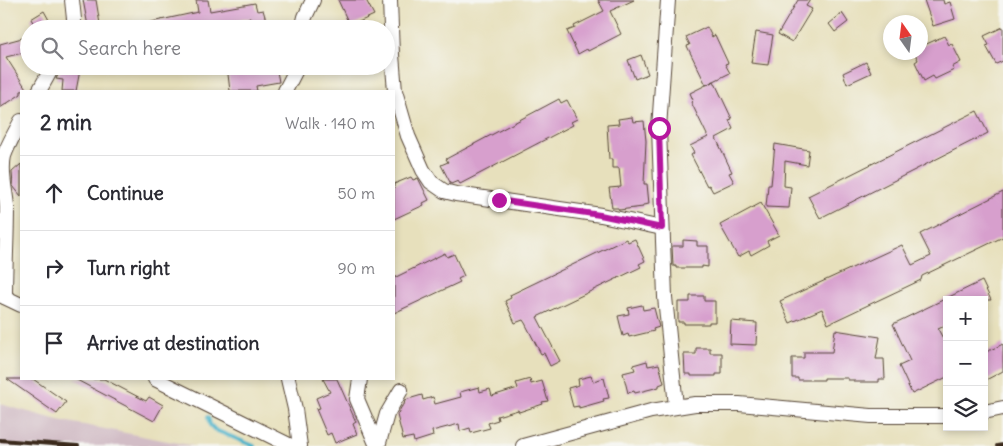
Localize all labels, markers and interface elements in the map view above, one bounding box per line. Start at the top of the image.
north arrow [883,15,928,60]
search box [20,20,395,75]
icon: search [38,34,66,62]
text: Search here [78,36,181,60]
text: 2 min [40,109,92,136]
text: Walk · 140 m [285,113,375,133]
route start [648,117,671,140]
icon: ahead [40,179,68,207]
text: Continue [87,181,164,205]
text: 50 m [337,183,375,203]
route end [488,189,511,212]
icon: right [40,254,68,282]
text: Turn right [87,256,170,280]
text: 90 m [337,258,375,278]
map controls [943,296,988,431]
button: + [943,296,988,341]
icon: arrive [40,329,68,357]
text: Arrive at destination [87,331,260,355]
button: − [943,341,988,386]
button: layers [943,386,988,431]

